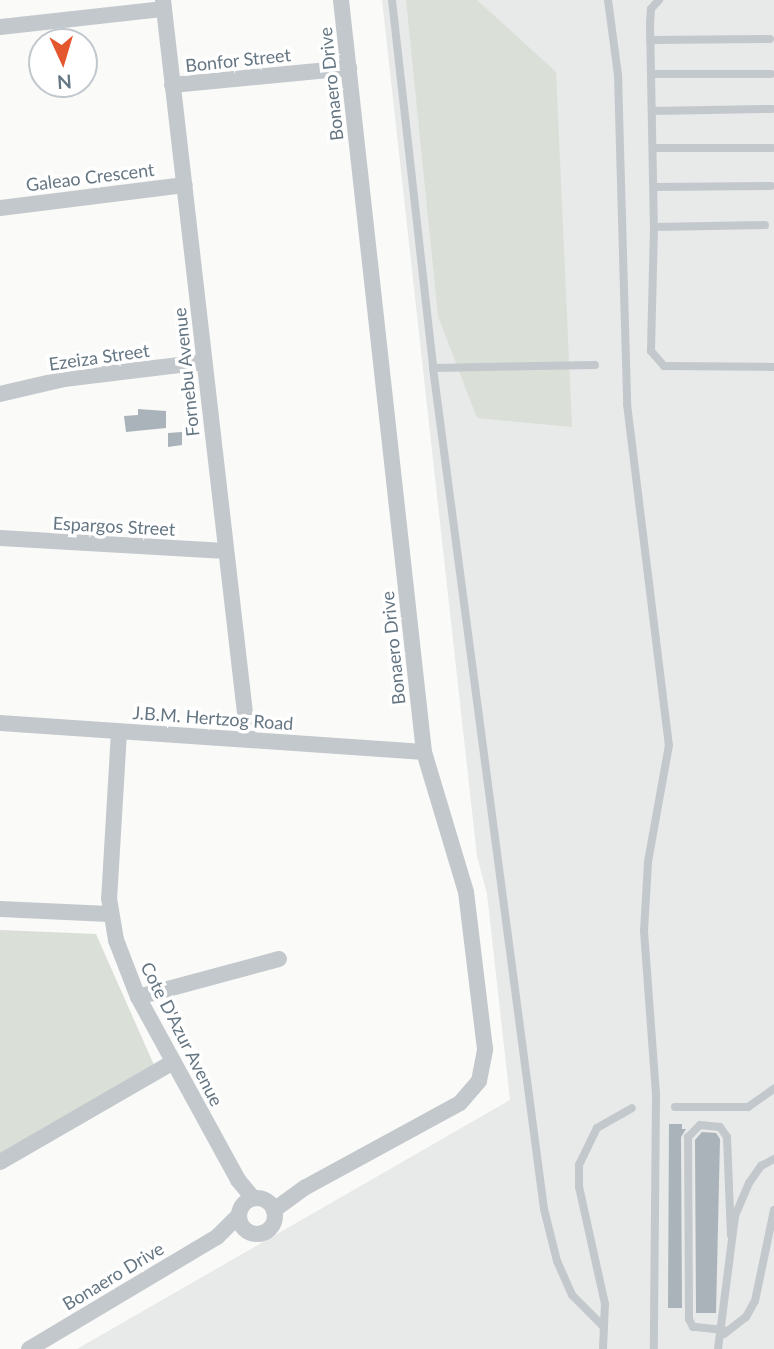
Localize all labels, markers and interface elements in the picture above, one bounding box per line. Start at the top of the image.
street label: Bonaero Drive [314,26,348,142]
north arrow [28,28,98,98]
street label: Bonfor Street [184,44,292,76]
text: N [56,70,72,94]
street label: Galeao Crescent [25,158,155,196]
street label: Fornebu Avenue [168,306,204,438]
street label: Ezeiza Street [47,339,151,375]
street label: Espargos Street [52,512,176,540]
street label: Bonaero Drive [376,590,410,706]
street label: J.B.M. Hertzog Road [132,702,294,734]
street label: Cote D'Azur Avenue [136,958,228,1110]
street label: Bonaero Drive [59,1237,167,1315]

